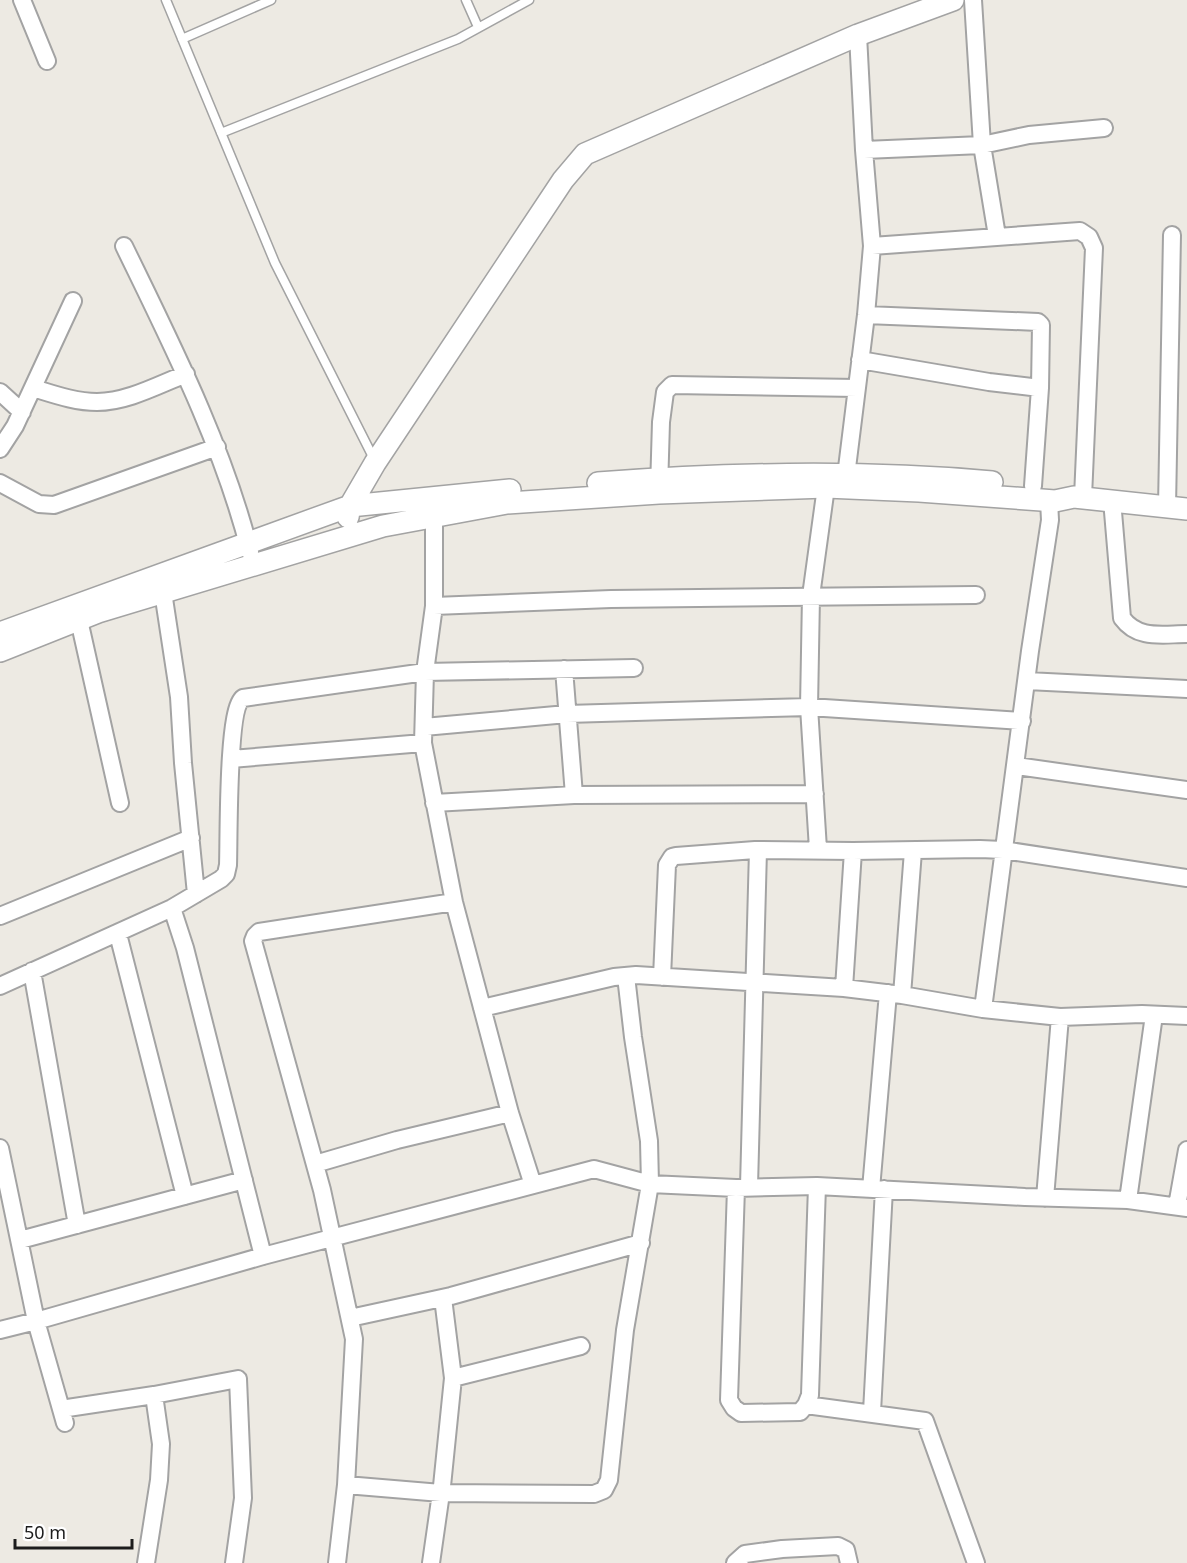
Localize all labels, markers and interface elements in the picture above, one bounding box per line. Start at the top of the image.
scale bar [15,1512,132,1550]
text: 50 m [24,1520,66,1544]

